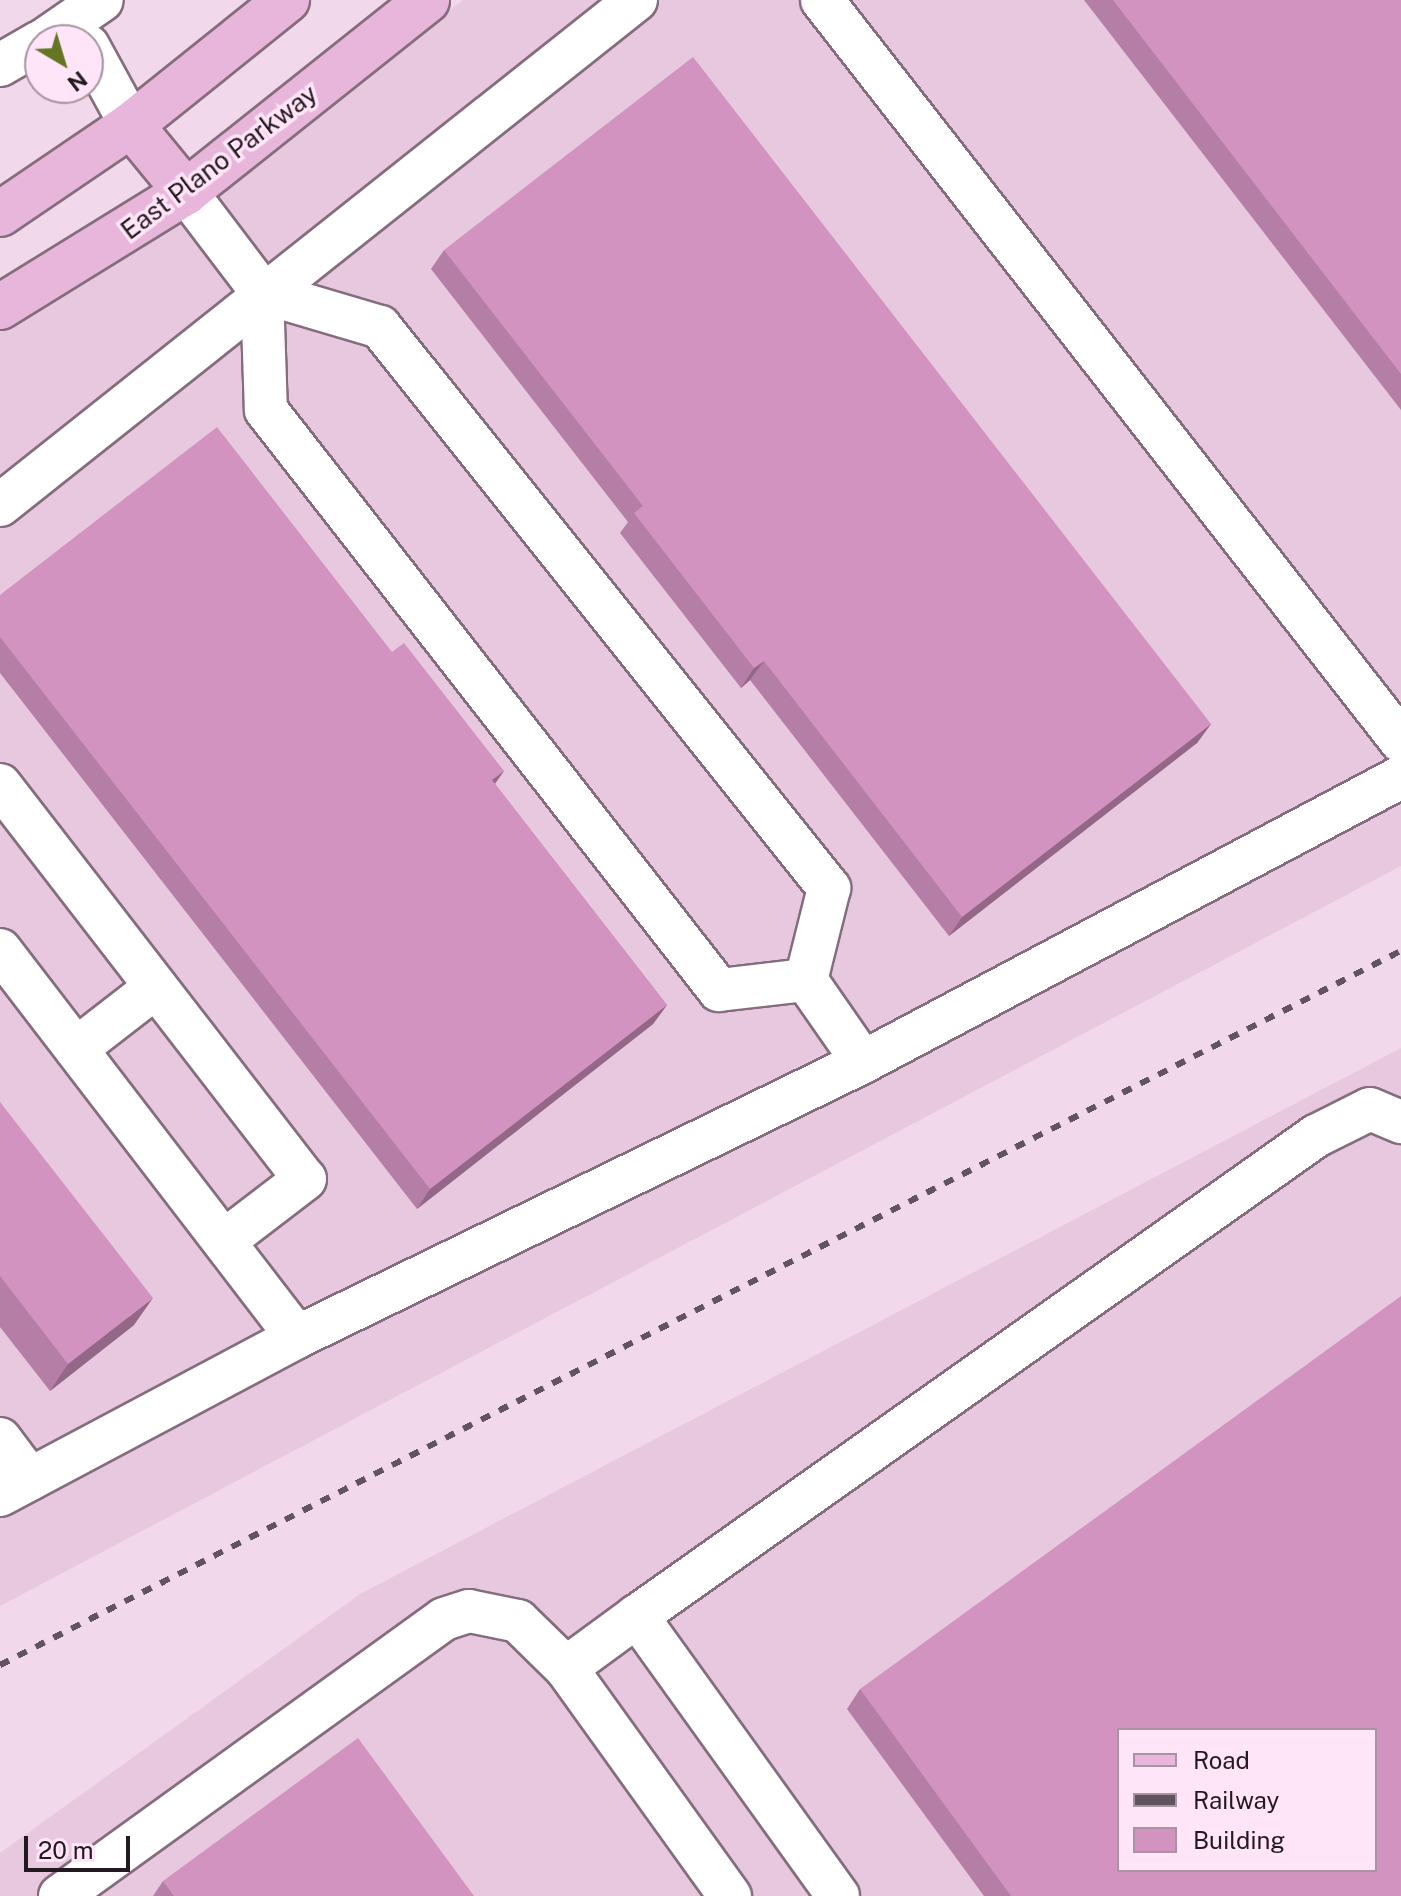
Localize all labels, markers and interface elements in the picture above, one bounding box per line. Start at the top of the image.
north arrow [24,24,104,104]
text: N [63,66,92,97]
street label: East Plano Parkway [115,78,323,246]
legend [1117,1728,1377,1872]
text: Road [1193,1746,1250,1774]
text: Railway [1193,1786,1279,1814]
scale bar [28,1820,134,1870]
text: Building [1193,1826,1285,1854]
text: 20 m [38,1836,94,1864]

